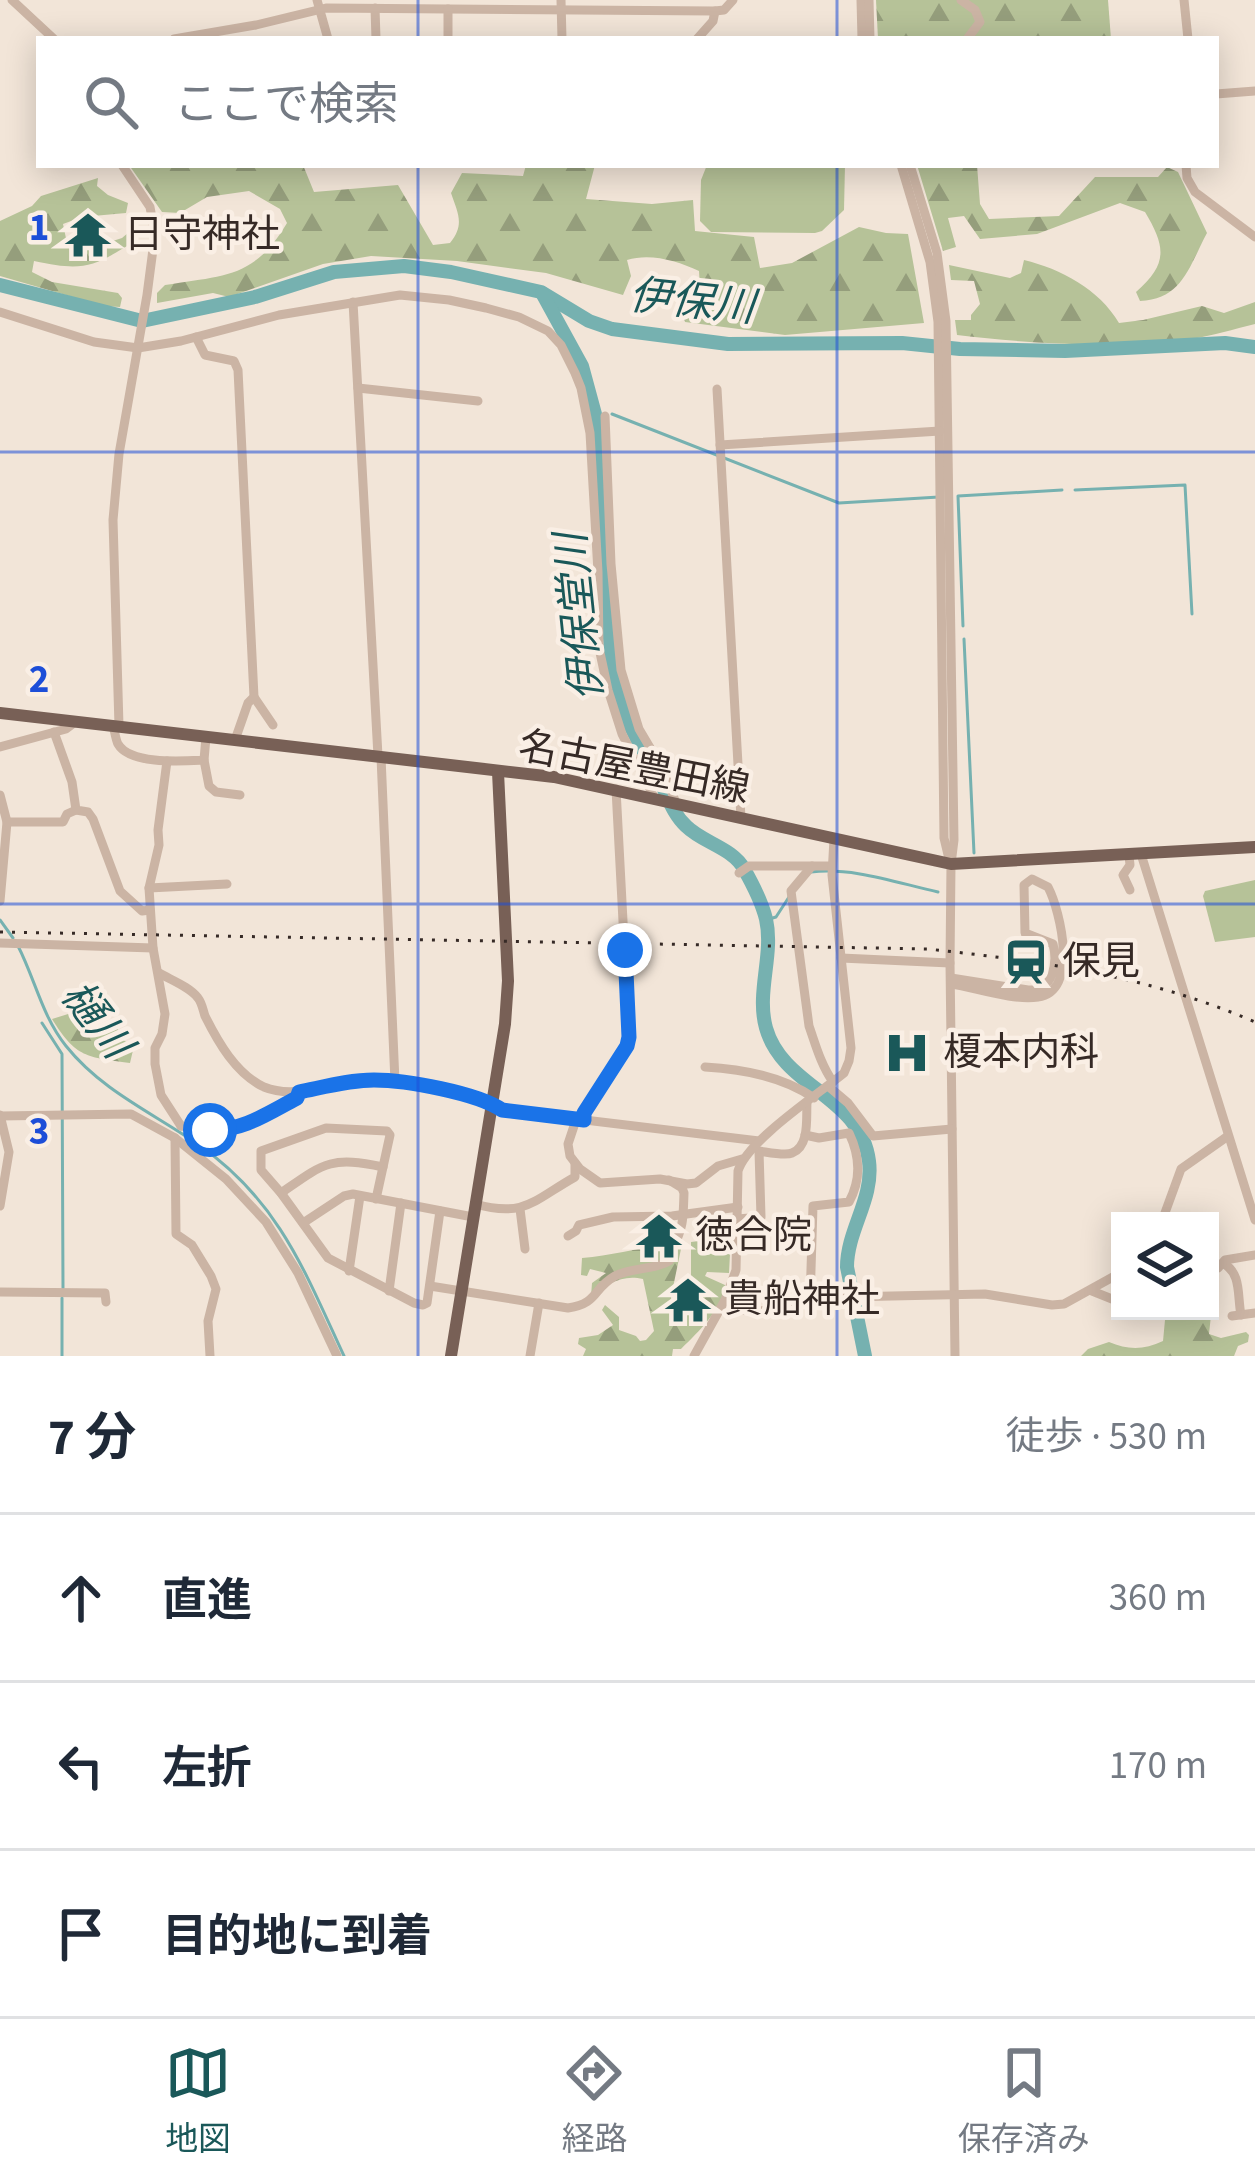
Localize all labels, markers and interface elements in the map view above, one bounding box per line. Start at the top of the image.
search box [36,36,1219,168]
icon: search [78,69,144,135]
text: ここで検索 [174,73,399,137]
text: 1 [29,200,49,256]
place label: 日守神社 [124,207,280,263]
temple icon: 日守神社 [63,210,113,260]
water label: 伊保川 [626,266,762,339]
water label: 伊保堂川 [541,526,619,704]
text: 2 [29,652,49,708]
street label: 名古屋豊田線 [514,718,754,818]
route end [598,923,652,977]
place label: 保見 [1062,934,1140,990]
station icon: 保見 [1001,937,1051,987]
water label: 樋川 [46,968,148,1075]
place label: 榎本内科 [943,1025,1099,1081]
hospital icon: 榎本内科 [882,1028,932,1078]
route start [183,1103,237,1157]
text: 3 [29,1104,49,1160]
place label: 徳合院 [695,1208,812,1264]
temple icon: 徳合院 [634,1211,684,1261]
map controls [1111,1212,1219,1320]
button: layers [1111,1212,1219,1320]
place label: 貴船神社 [724,1272,880,1328]
temple icon: 貴船神社 [663,1275,713,1325]
text: 7 分 [48,1402,136,1474]
text: 徒歩 · 530 m [1005,1409,1207,1465]
icon: ahead [48,1565,114,1631]
text: 直進 [162,1569,252,1633]
text: 360 m [1109,1570,1207,1626]
icon: left [48,1733,114,1799]
text: 左折 [162,1737,252,1801]
text: 170 m [1109,1738,1207,1794]
icon: arrive [48,1901,114,1967]
text: 目的地に到着 [162,1905,432,1969]
tab: 地図 [165,2040,231,2163]
tab: 経路 [561,2040,627,2163]
tab: 保存済み [958,2040,1090,2163]

